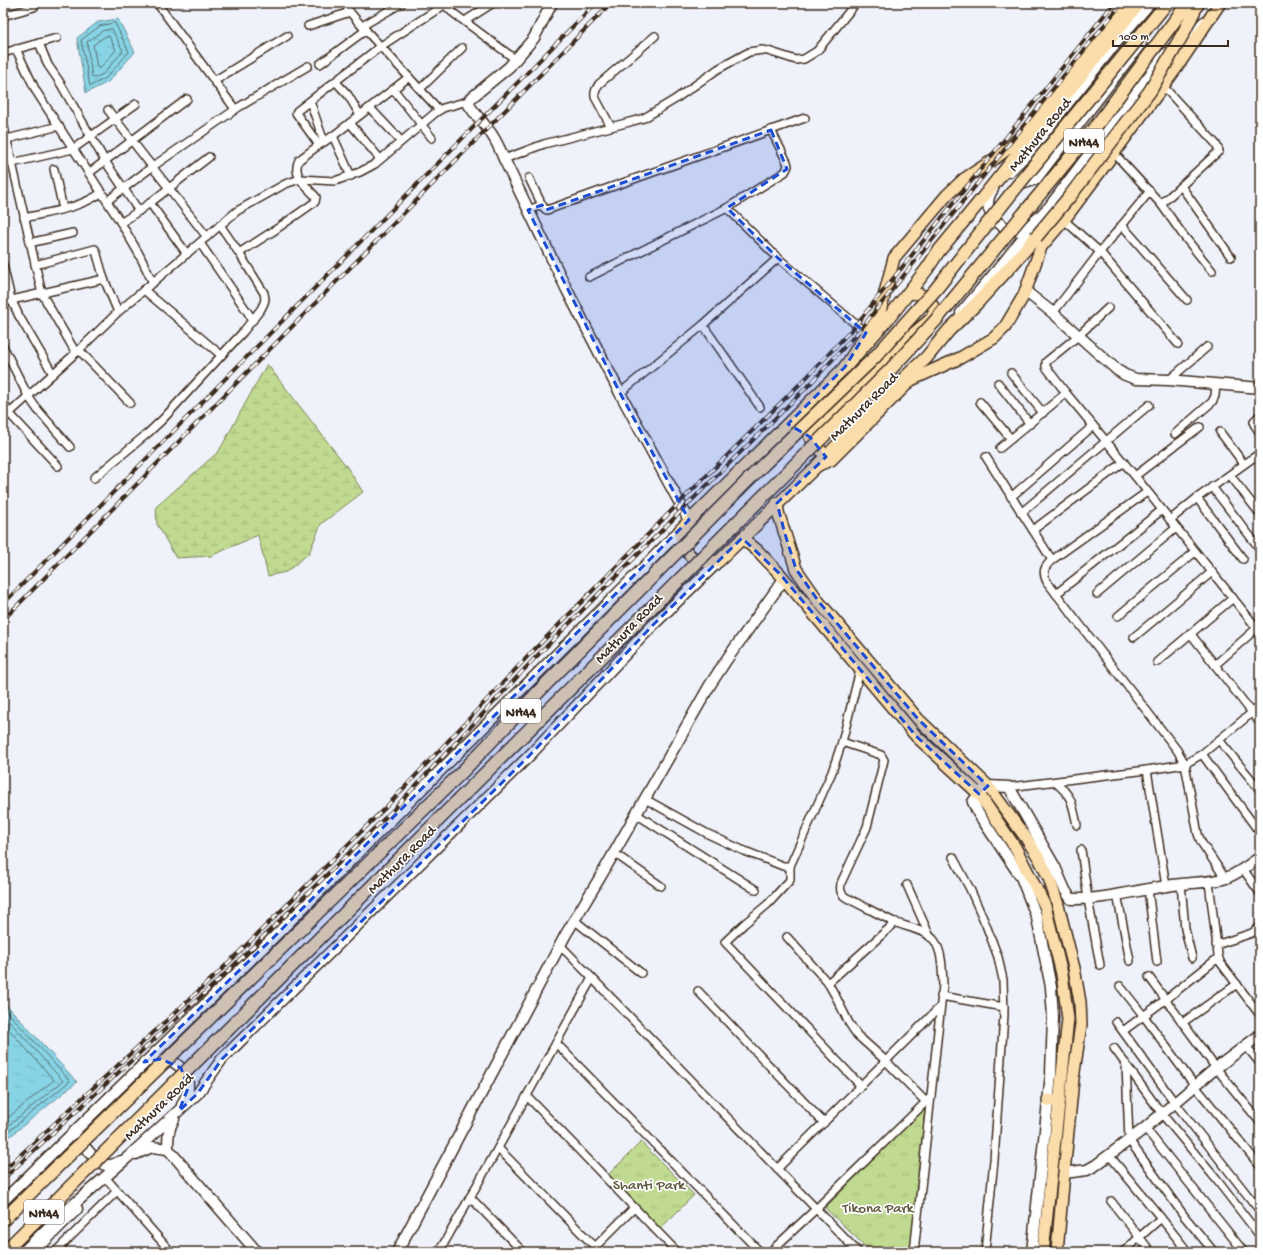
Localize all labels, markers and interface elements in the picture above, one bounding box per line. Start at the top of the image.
scale bar [1113,22,1228,48]
text: 100 m [1118,31,1149,45]
street label: Mathura Road [1005,94,1077,176]
road number: NH44 [1064,129,1104,153]
street label: Mathura Road [826,368,903,446]
street label: Mathura Road [592,590,668,668]
road number: NH44 [501,699,541,723]
street label: Mathura Road [364,821,441,899]
street label: Mathura Road [121,1069,199,1145]
park label: Shanti Park [613,1177,686,1195]
road number: NH44 [24,1200,64,1224]
park label: Tikona Park [841,1200,915,1218]

